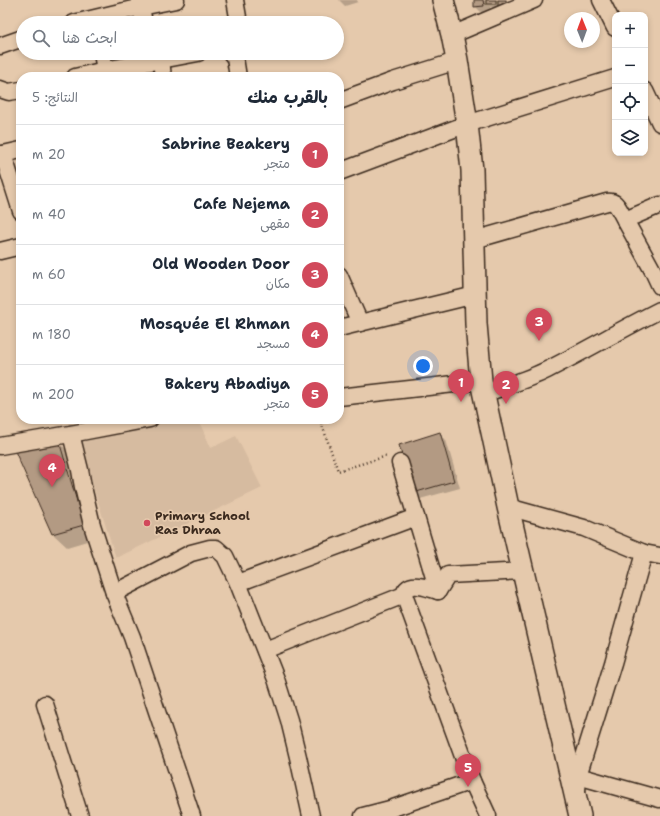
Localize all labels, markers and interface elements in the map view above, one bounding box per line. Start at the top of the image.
north arrow [564,12,600,48]
map controls [612,12,648,156]
button: + [612,12,648,48]
search box [16,16,344,60]
icon: search [30,27,52,49]
text: ابحث هنا [62,28,117,48]
button: − [612,48,648,84]
button: locate [612,84,648,120]
text: بالقرب منك [248,86,328,108]
text: النتائج: 5 [32,89,78,106]
button: layers [612,120,648,156]
text: Sabrine Beakery [162,134,290,154]
text: 20 m [32,146,65,163]
text: 1 [312,146,318,163]
text: متجر [265,155,290,172]
text: Cafe Nejema [193,194,290,214]
text: 40 m [32,206,66,223]
text: 2 [310,206,320,223]
text: مقهى [260,215,290,232]
text: Old Wooden Door [152,254,290,274]
text: 60 m [32,266,66,283]
text: 3 [310,266,320,283]
text: مكان [266,275,290,292]
pin: 3 [526,308,552,341]
text: Mosquée El Rhman [140,314,290,334]
text: 180 m [32,326,71,343]
text: 4 [310,326,320,343]
text: مسجد [257,335,290,352]
your location [413,356,433,376]
pin: 1 [448,369,474,402]
pin: 2 [493,371,519,404]
text: Bakery Abadiya [165,374,290,394]
text: 200 m [32,386,74,403]
text: 5 [311,386,319,403]
text: متجر [265,395,290,412]
pin: 4 [39,454,65,487]
place label: Primary School Ras Dhraa [155,508,250,538]
marker: Primary School Ras Dhraa [142,518,152,528]
pin: 5 [455,754,481,787]

